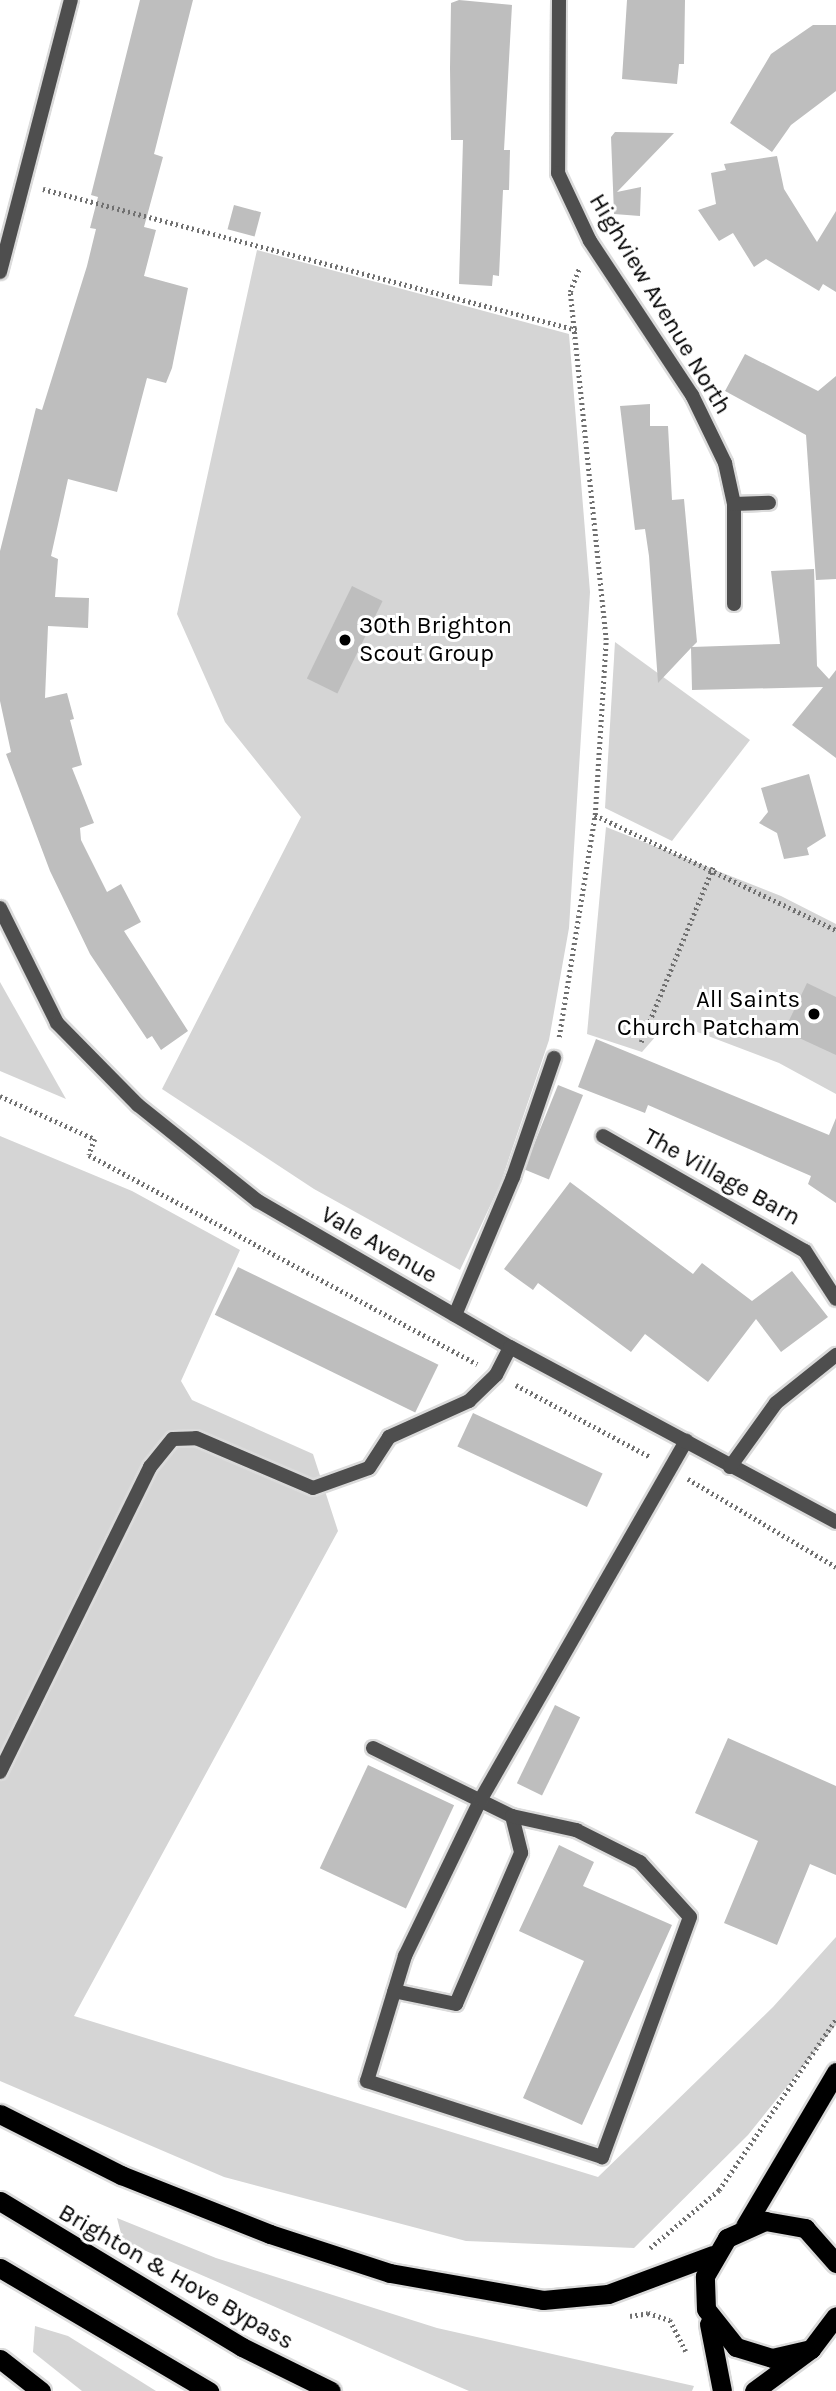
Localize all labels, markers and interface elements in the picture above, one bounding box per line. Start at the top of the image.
street label: Highview Avenue North [583,188,737,420]
place label: 30th Brighton Scout Group [359,612,512,668]
marker: 30th Brighton Scout Group [337,632,353,648]
place label: All Saints Church Patcham [617,986,800,1042]
marker: All Saints Church Patcham [806,1006,822,1022]
street label: The Village Barn [639,1122,805,1232]
street label: Vale Avenue [316,1200,442,1290]
street label: Brighton & Hove Bypass [53,2198,299,2356]

